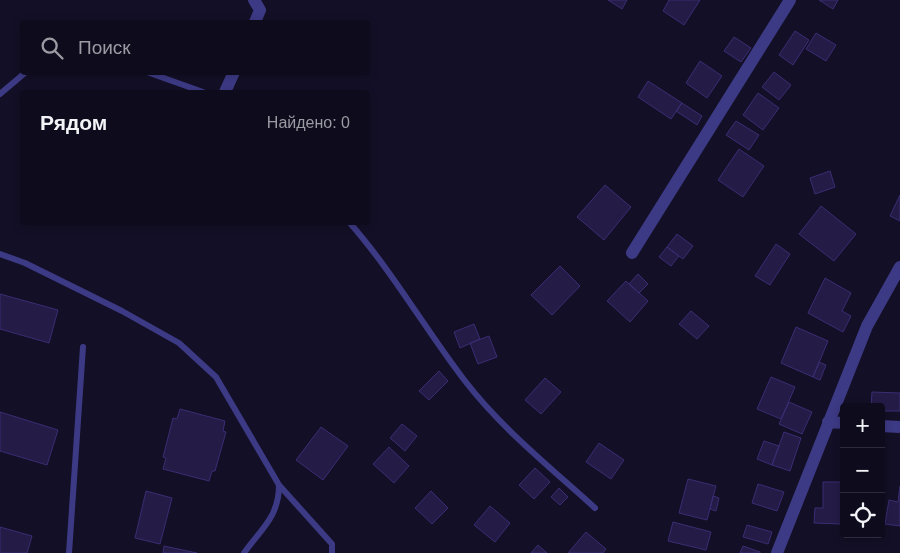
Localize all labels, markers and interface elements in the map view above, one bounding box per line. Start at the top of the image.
search box [20,20,370,75]
icon: search [38,34,66,62]
text: Поиск [78,37,131,58]
text: Рядом [40,111,107,134]
text: Найдено: 0 [267,114,350,131]
map controls [840,403,885,538]
button: + [840,403,885,448]
button: − [840,448,885,493]
button: locate [840,493,885,538]

